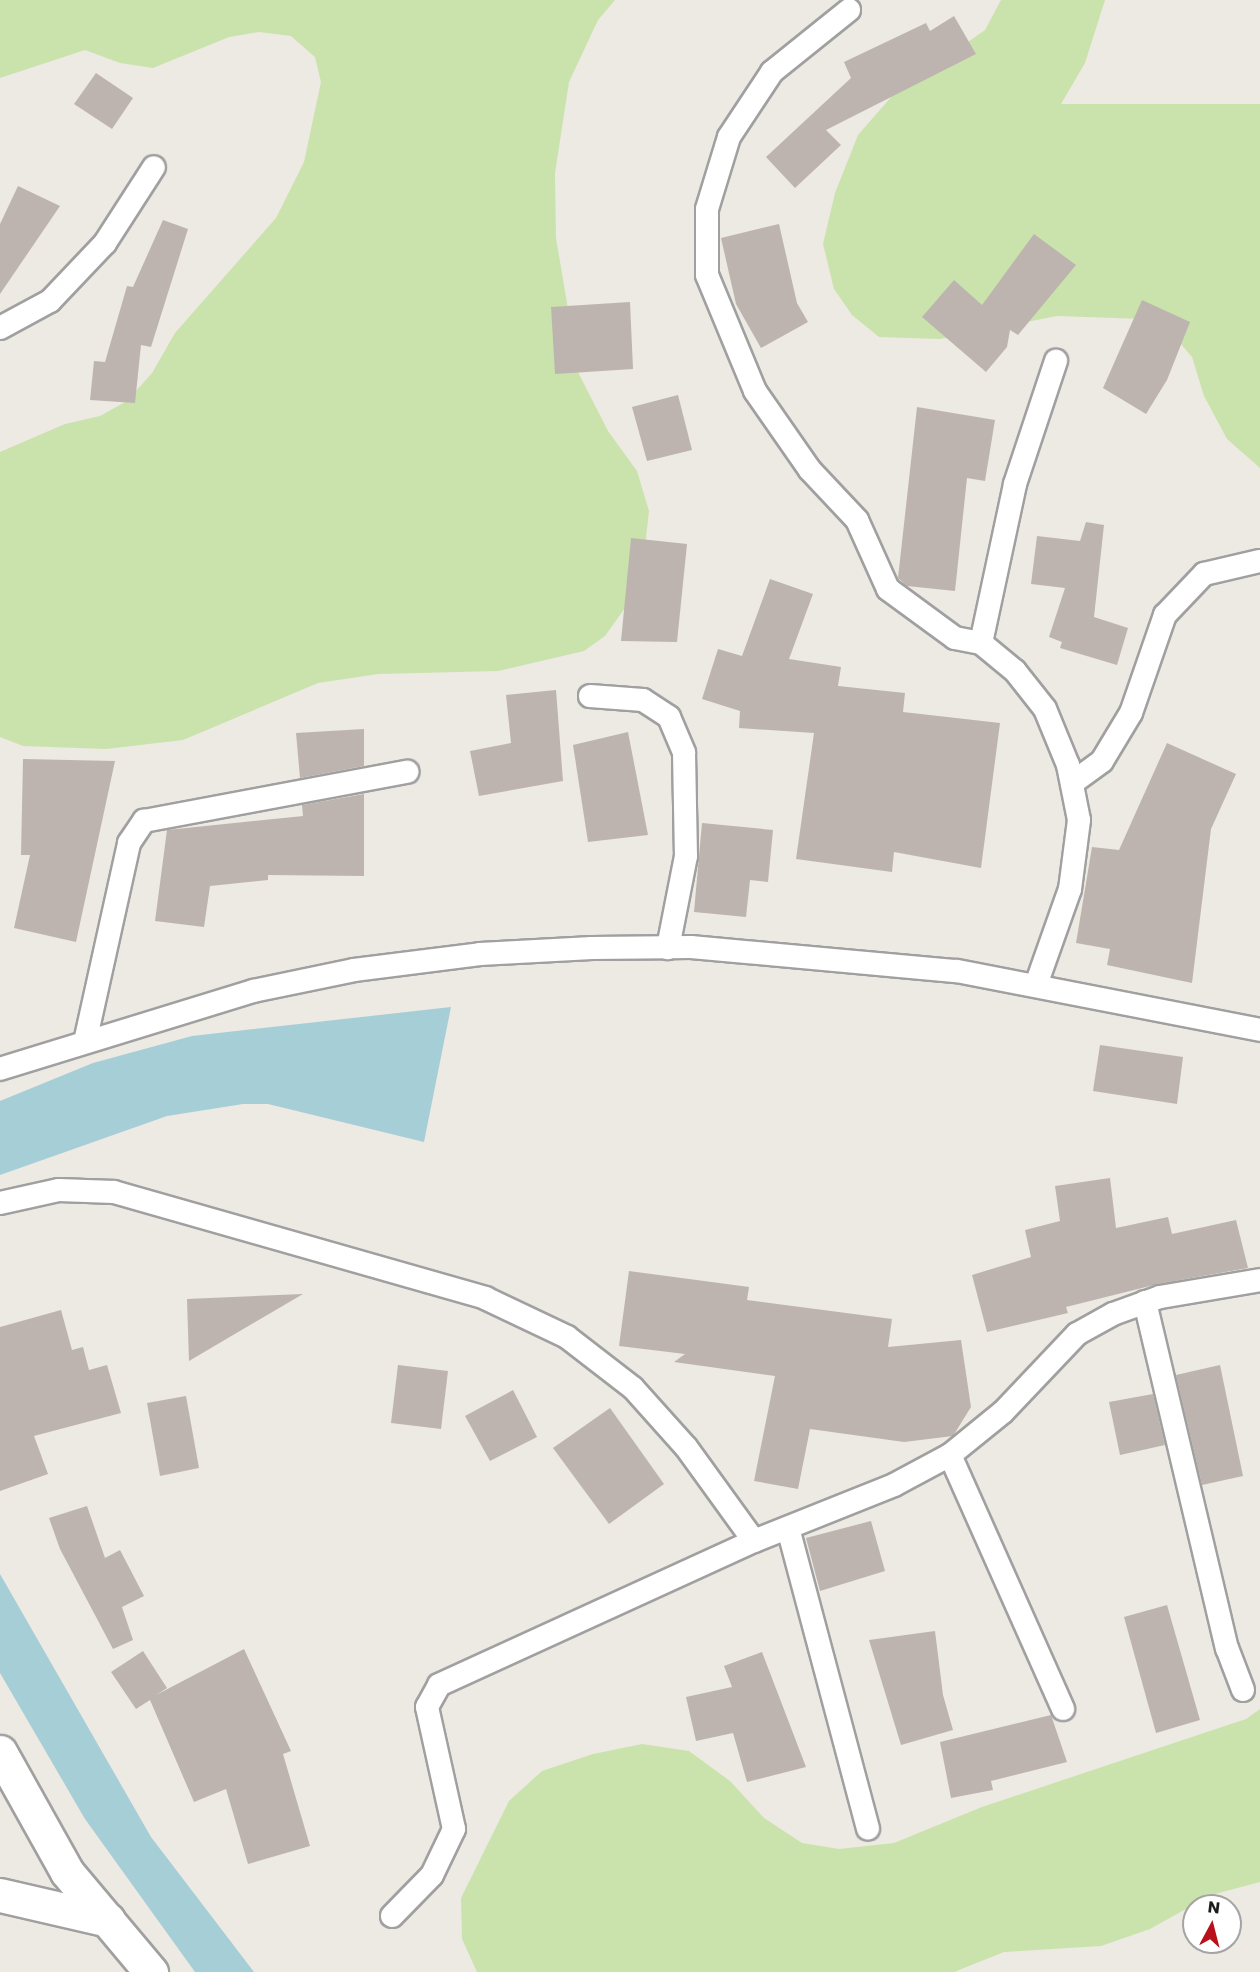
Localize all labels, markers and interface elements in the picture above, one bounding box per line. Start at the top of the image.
north arrow [1182,1894,1242,1954]
text: N [1207,1895,1221,1920]

